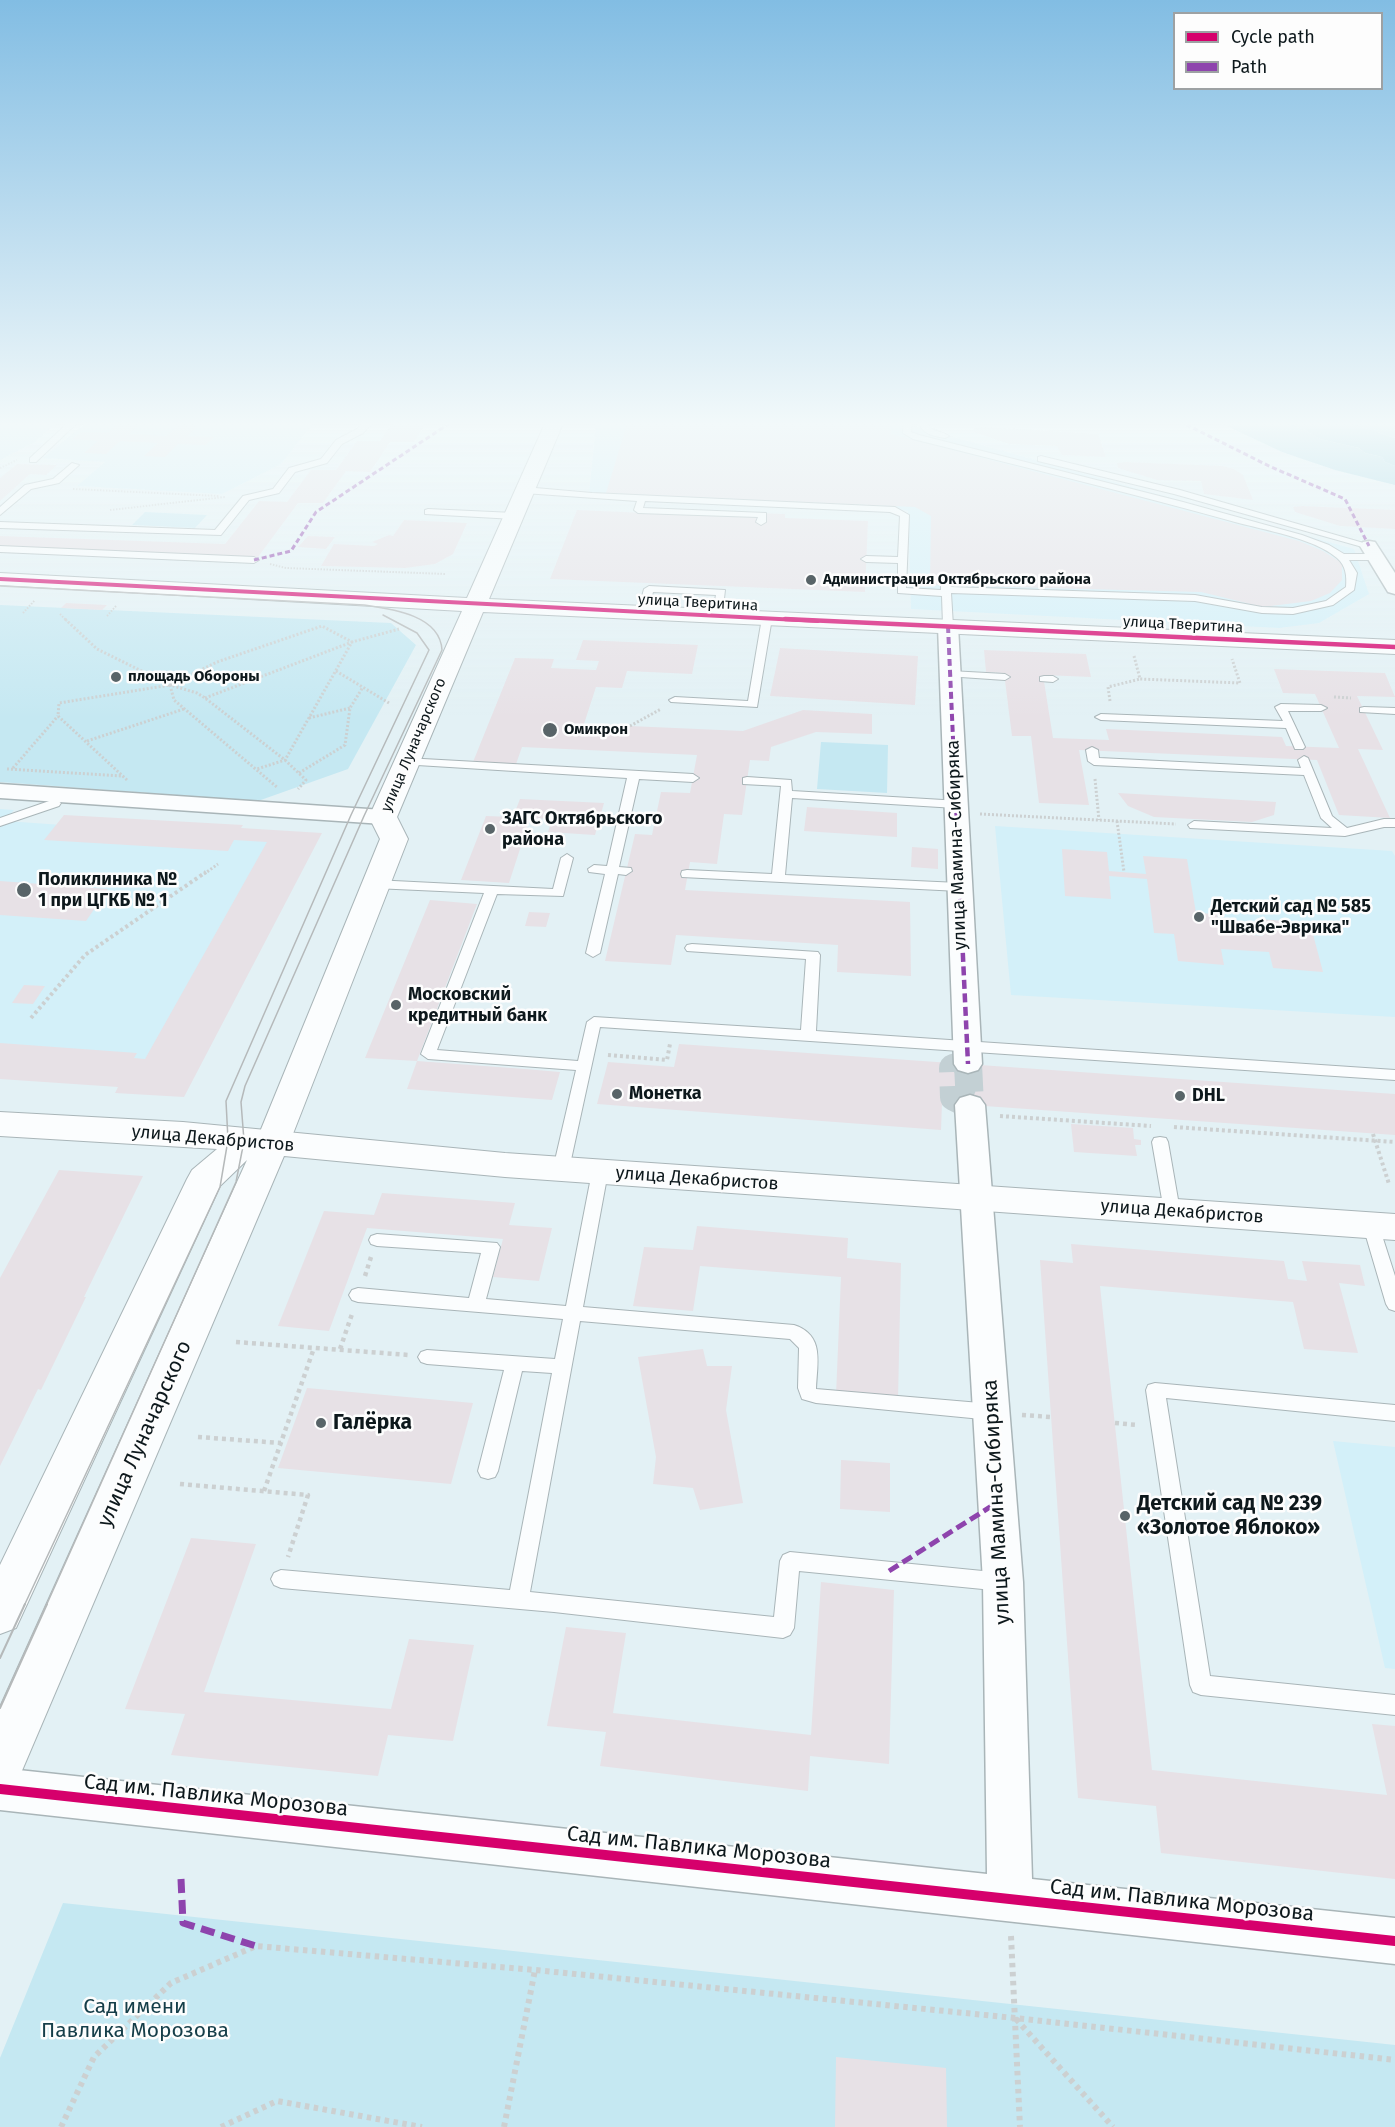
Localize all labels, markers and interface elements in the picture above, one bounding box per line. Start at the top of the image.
legend [1173,12,1383,90]
text: Cycle path [1231,26,1315,48]
text: Path [1231,56,1267,78]
place label: Администрация Октябрьского района [823,571,1091,589]
marker: Администрация Октябрьского района [804,573,818,587]
street label: улица Тверитина [637,591,759,615]
street label: улица Тверитина [1122,613,1244,637]
place label: площадь Обороны [128,668,260,686]
marker: площадь Обороны [109,670,123,684]
street label: улица Луначарского [378,675,450,815]
marker: Омикрон [541,721,559,739]
place label: Омикрон [564,721,628,739]
street label: улица Мамина-Сибиряка [943,740,971,950]
place label: ЗАГС Октябрьского района [502,808,663,850]
marker: ЗАГС Октябрьского района [483,822,497,836]
place label: Поликлиника № 1 при ЦГКБ № 1 [38,869,177,912]
marker: Поликлиника № 1 при ЦГКБ № 1 [15,881,33,899]
place label: Детский сад № 585 "Швабе-Эврика" [1211,896,1371,938]
marker: Детский сад № 585 "Швабе-Эврика" [1192,910,1206,924]
place label: Московский кредитный банк [408,984,547,1026]
marker: Московский кредитный банк [389,998,403,1012]
place label: Монетка [629,1083,702,1105]
place label: DHL [1192,1085,1225,1107]
marker: Монетка [610,1087,624,1101]
marker: DHL [1173,1089,1187,1103]
street label: улица Декабристов [131,1121,295,1157]
street label: улица Декабристов [615,1163,779,1195]
street label: улица Декабристов [1100,1196,1264,1228]
street label: улица Луначарского [93,1337,197,1531]
street label: улица Мамина-Сибиряка [978,1379,1016,1625]
place label: Галёрка [333,1410,412,1436]
marker: Галёрка [314,1416,328,1430]
place label: Детский сад № 239 «Золотое Яблоко» [1137,1491,1322,1541]
marker: Детский сад № 239 «Золотое Яблоко» [1118,1509,1132,1523]
street label: Сад им. Павлика Морозова [83,1770,349,1822]
street label: Сад им. Павлика Морозова [566,1822,832,1874]
street label: Сад им. Павлика Морозова [1049,1875,1315,1927]
park label: Сад имени Павлика Морозова [41,1994,229,2044]

